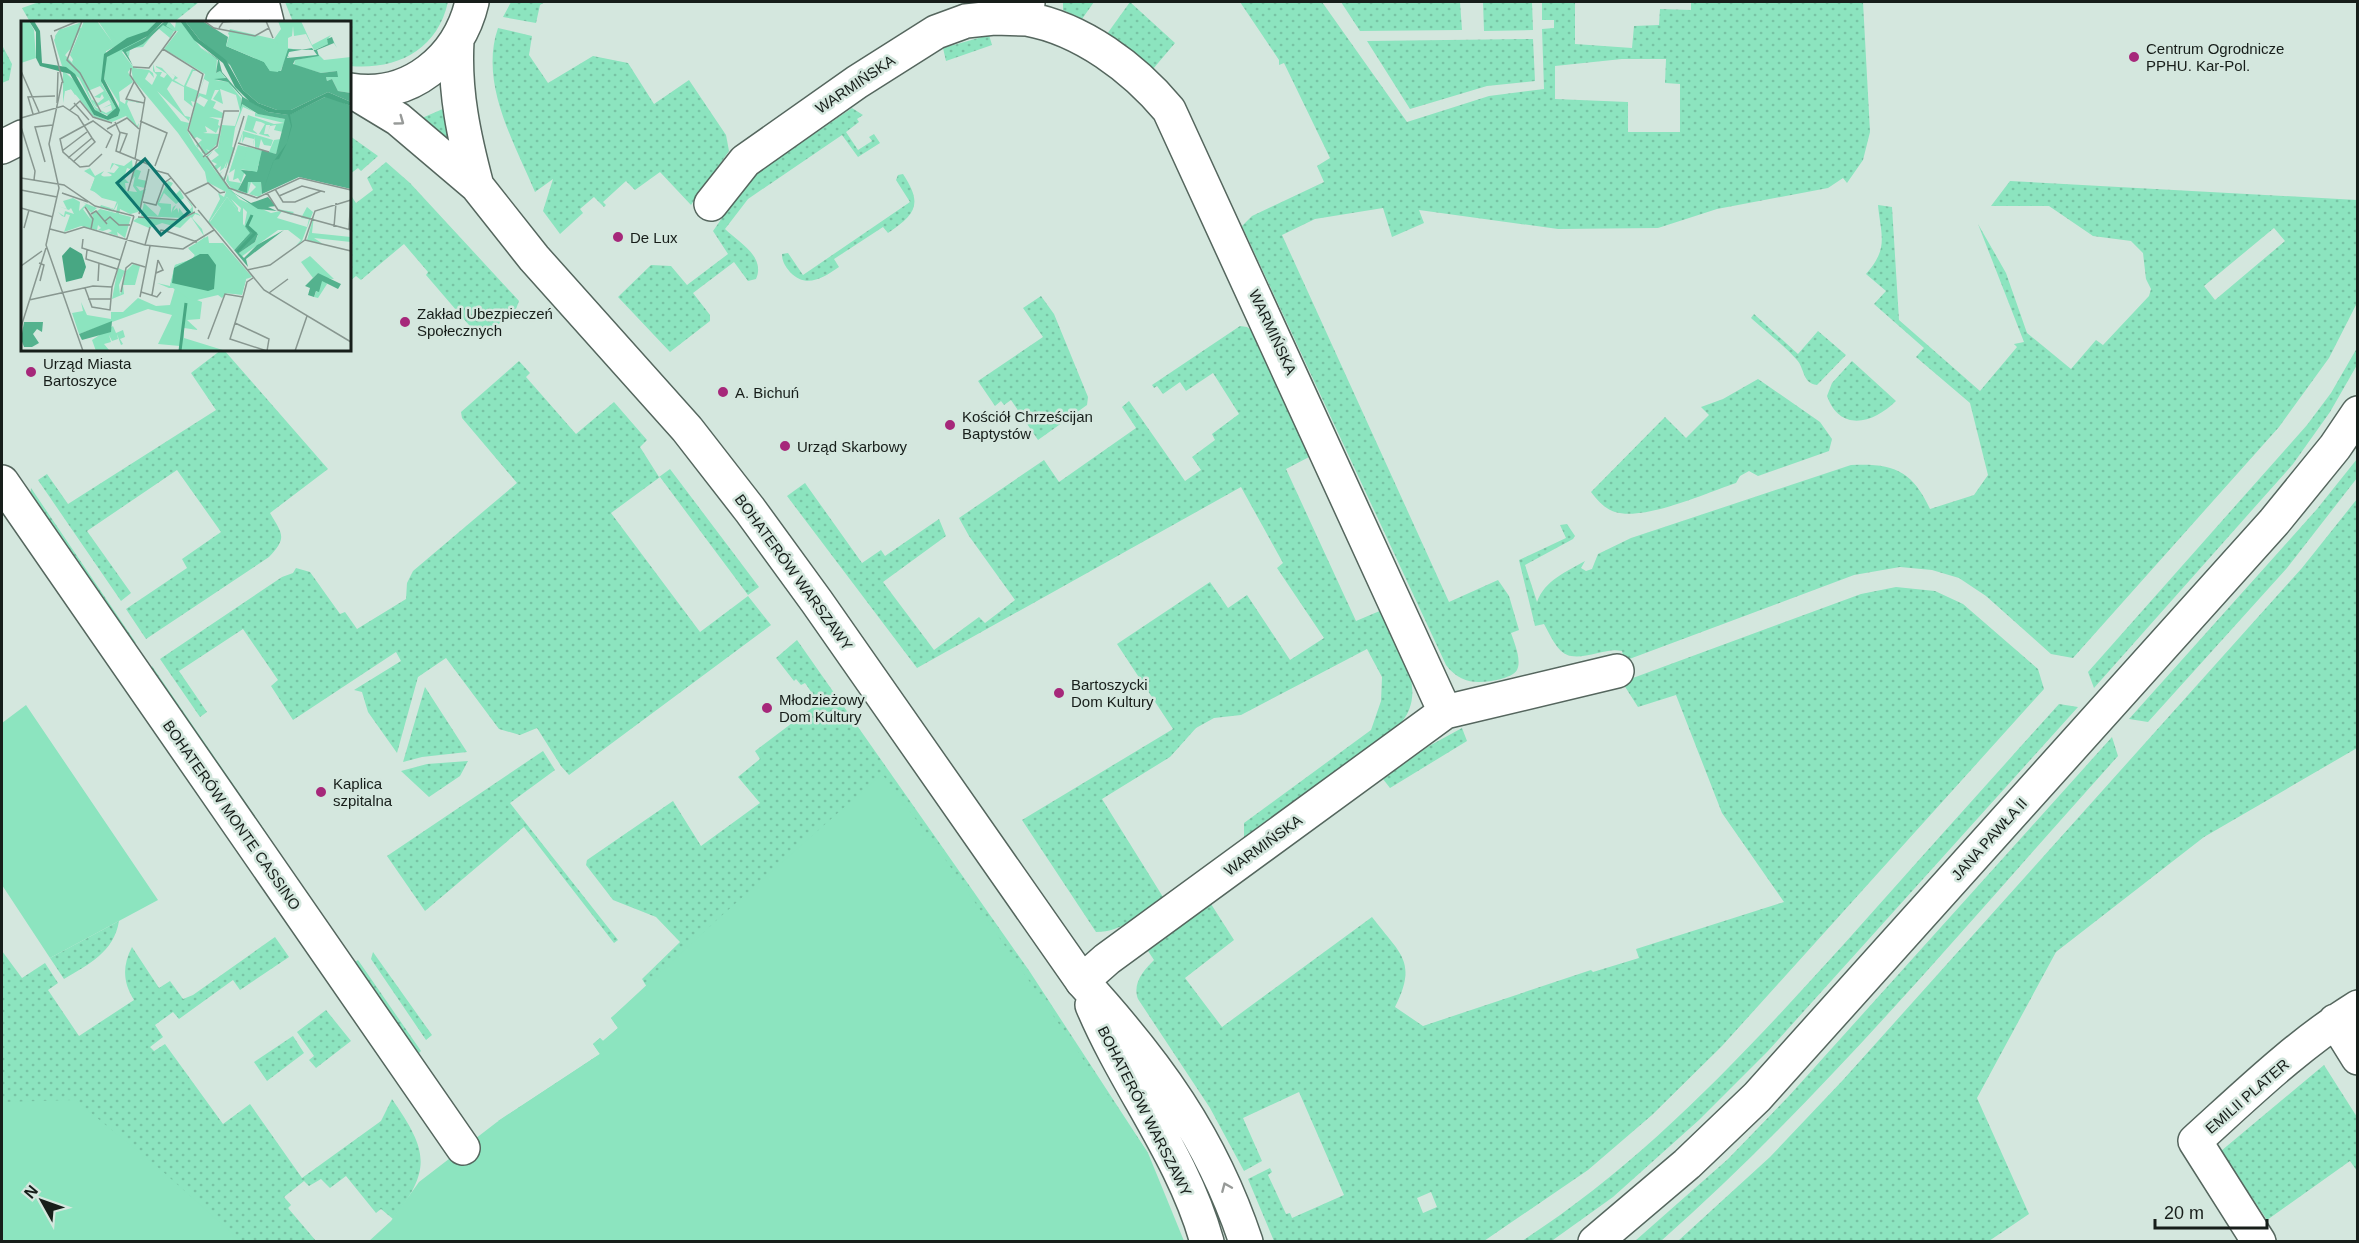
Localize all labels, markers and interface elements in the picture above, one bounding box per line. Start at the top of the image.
inset map [21,21,351,351]
place label: Centrum Ogrodnicze PPHU. Kar-Pol. [2146,40,2284,74]
marker: Centrum Ogrodnicze PPHU. Kar-Pol. [2127,50,2141,64]
street label: WARMIŃSKA [812,51,898,117]
one-way arrow [393,114,404,125]
place label: De Lux [630,229,678,246]
marker: De Lux [611,230,625,244]
street label: WARMIŃSKA [1246,287,1300,377]
place label: Zakład Ubezpieczeń Społecznych [417,305,553,339]
marker: Zakład Ubezpieczeń Społecznych [398,315,412,329]
place label: Urząd Miasta Bartoszyce [43,355,132,389]
marker: Urząd Miasta Bartoszyce [24,365,38,379]
place label: A. Bichuń [735,384,799,401]
marker: A. Bichuń [716,385,730,399]
place label: Kościół Chrześcijan Baptystów [962,408,1093,442]
marker: Kościół Chrześcijan Baptystów [943,418,957,432]
place label: Urząd Skarbowy [797,438,908,455]
marker: Urząd Skarbowy [778,439,792,453]
street label: BOHATERÓW WARSZAWY [732,491,856,653]
place label: Bartoszycki Dom Kultury [1071,676,1154,710]
marker: Bartoszycki Dom Kultury [1052,686,1066,700]
place label: Młodzieżowy Dom Kultury [779,691,865,725]
marker: Młodzieżowy Dom Kultury [760,701,774,715]
street label: BOHATERÓW MONTE CASSINO [160,717,304,913]
place label: Kaplica szpitalna [333,775,393,809]
marker: Kaplica szpitalna [314,785,328,799]
street label: JANA PAWŁA II [1948,795,2030,883]
street label: WARMIŃSKA [1221,811,1305,879]
street label: BOHATERÓW WARSZAWY [1095,1023,1195,1199]
street label: EMILII PLATER [2202,1055,2292,1137]
north arrow [12,1171,72,1231]
text: N [21,1182,41,1202]
one-way arrow [1222,1182,1234,1193]
scale bar [2155,1192,2268,1230]
text: 20 m [2164,1203,2204,1223]

